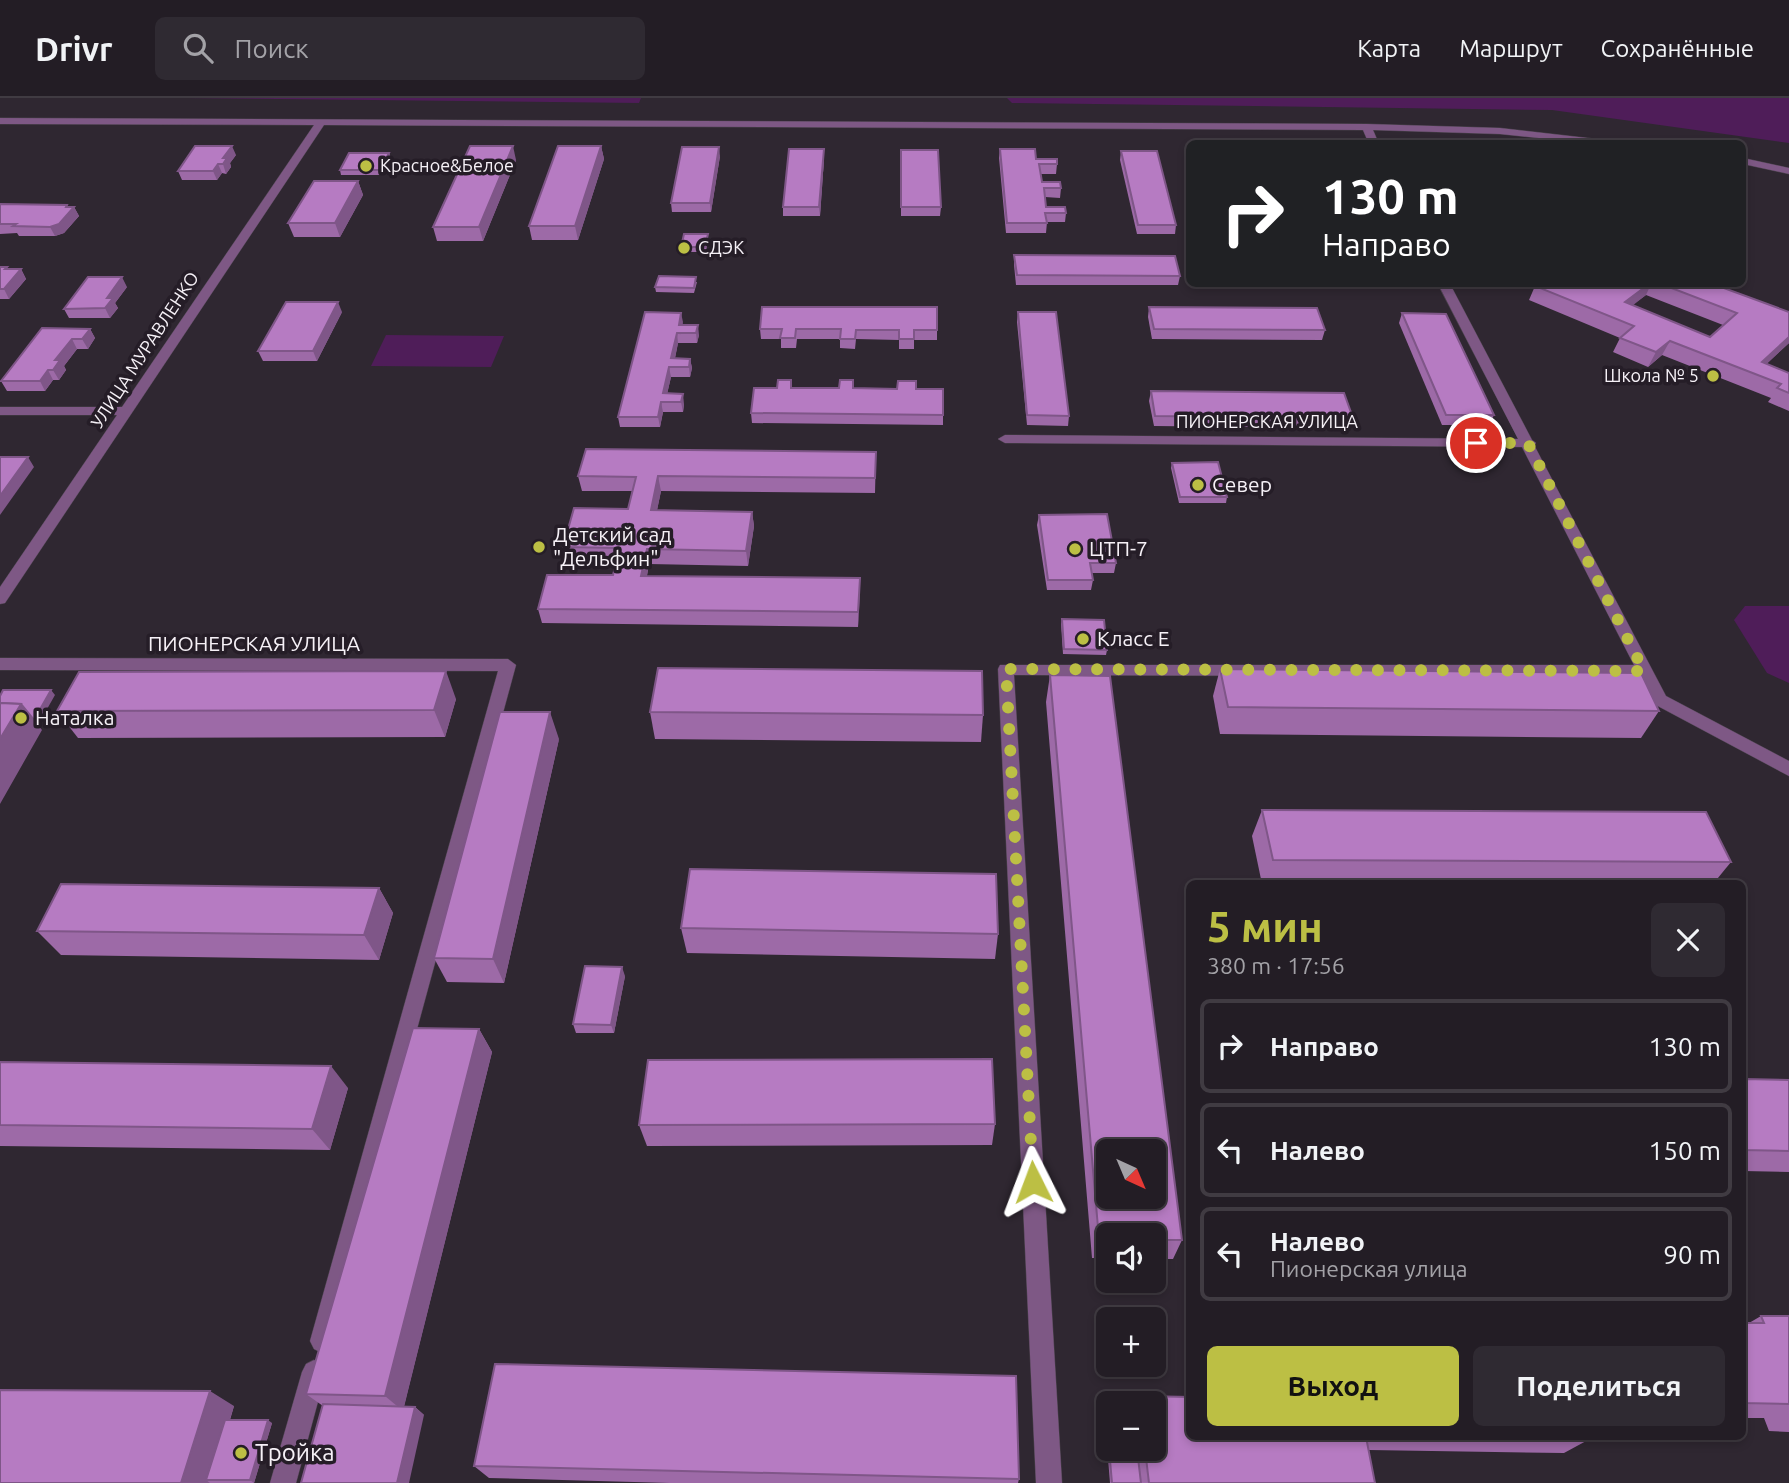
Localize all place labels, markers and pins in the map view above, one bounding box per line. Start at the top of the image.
place label: Красное&Белое [380,155,514,175]
marker: Красное&Белое [358,158,374,174]
place label: СДЭК [698,237,744,257]
marker: СДЭК [676,240,692,256]
place label: Школа № 5 [1604,365,1699,385]
marker: Школа № 5 [1705,368,1721,384]
pin [1446,413,1506,473]
place label: Север [1212,472,1272,496]
marker: Север [1190,477,1206,493]
place label: Детский сад "Дельфин" [553,522,672,570]
place label: ЦТП-7 [1089,536,1148,560]
marker: Детский сад "Дельфин" [531,539,547,555]
marker: ЦТП-7 [1067,541,1083,557]
place label: Класс Е [1097,626,1170,650]
marker: Класс Е [1075,631,1091,647]
place label: Наталка [35,705,114,729]
marker: Наталка [13,710,29,726]
place label: Тройка [255,1439,335,1466]
marker: Тройка [233,1445,249,1461]

